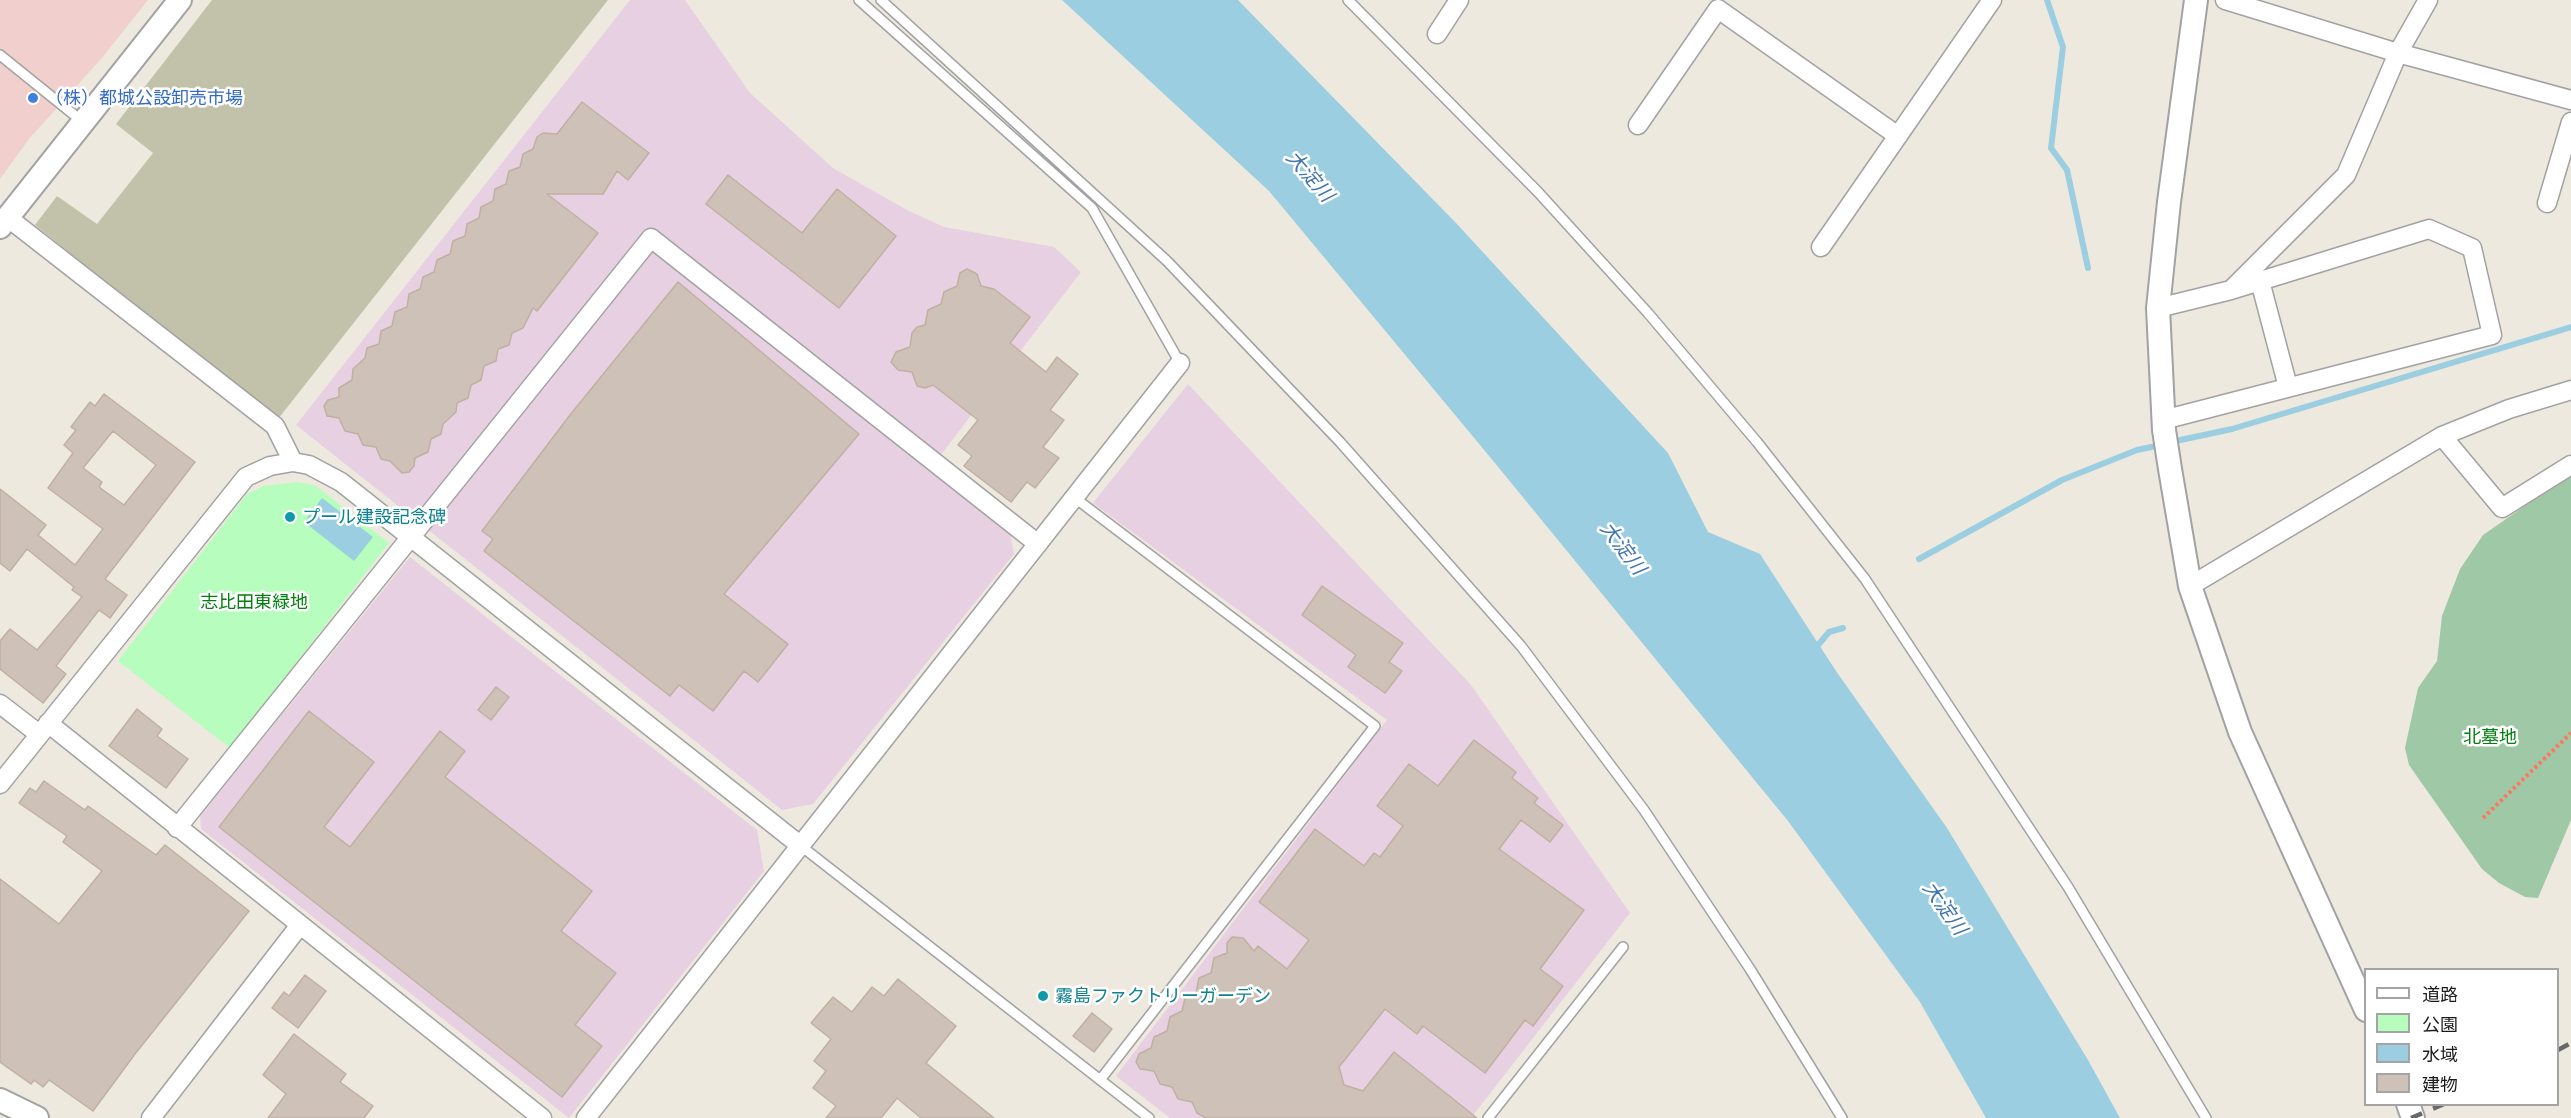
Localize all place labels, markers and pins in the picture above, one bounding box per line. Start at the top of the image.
place label: （株）都城公設卸売市場 [45,87,243,109]
marker: （株）都城公設卸売市場 [26,91,40,105]
place label: プール建設記念碑 [302,506,446,528]
marker: プール建設記念碑 [283,510,297,524]
place label: 霧島ファクトリーガーデン [1055,985,1271,1007]
marker: 霧島ファクトリーガーデン [1036,989,1050,1003]

